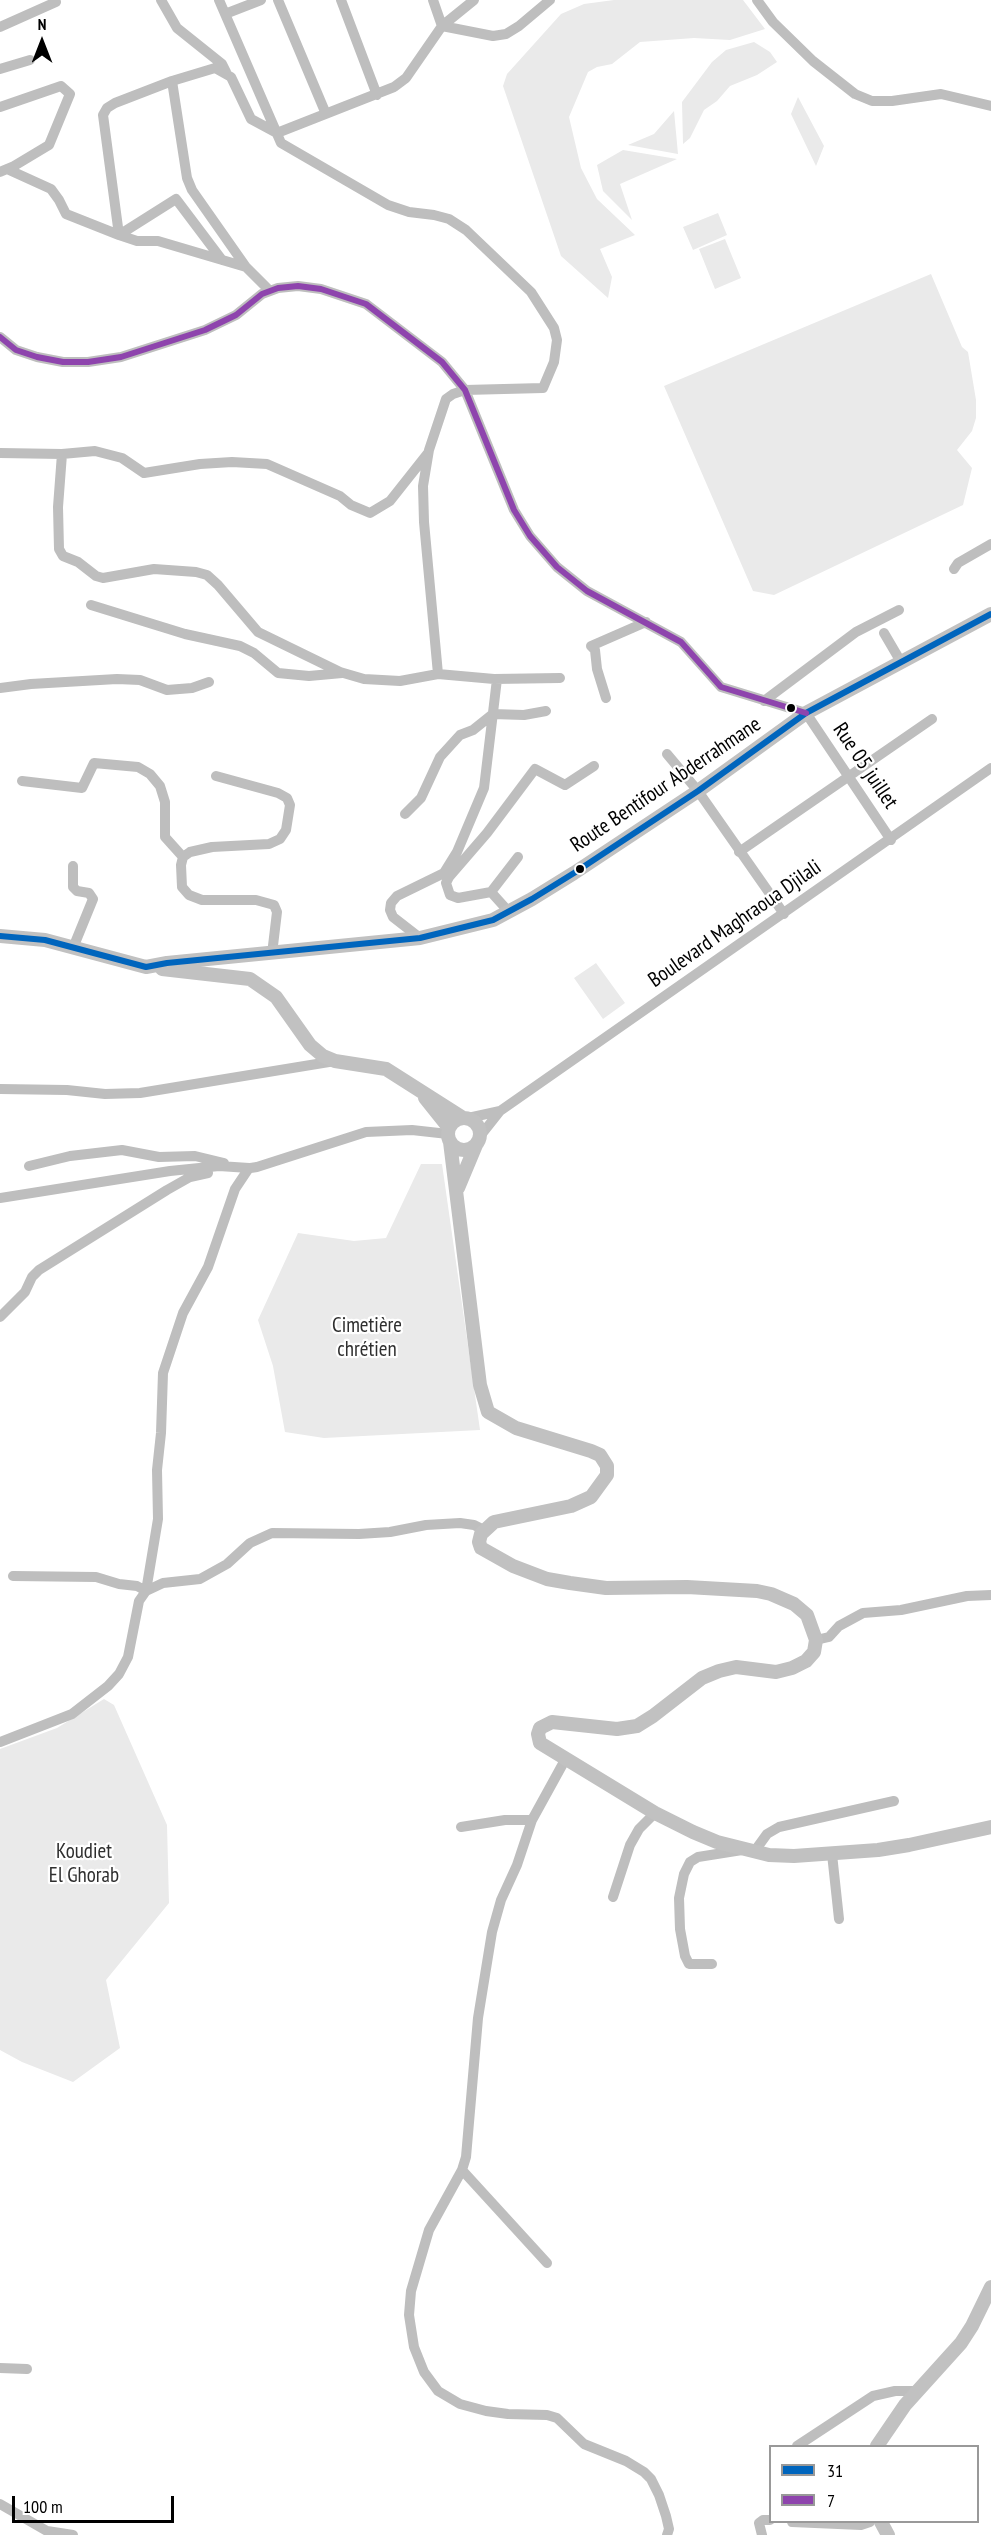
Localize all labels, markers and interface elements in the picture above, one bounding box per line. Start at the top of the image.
north arrow [12,12,72,72]
text: N [38,14,46,34]
unlabelled marker [785,702,797,714]
street label: Route Bentifour Abderrahmane [566,712,766,858]
street label: Rue 05 juillet [827,718,903,814]
street label: Boulevard Maghraoua Djilali [644,855,826,993]
unlabelled marker [574,863,586,875]
park label: Cimetière chrétien [332,1313,402,1363]
park label: Koudiet El Ghorab [49,1839,119,1889]
legend [769,2445,979,2523]
text: 31 [827,2459,843,2482]
scale bar [15,2484,177,2522]
text: 7 [827,2489,835,2512]
text: 100 m [23,2495,63,2518]

